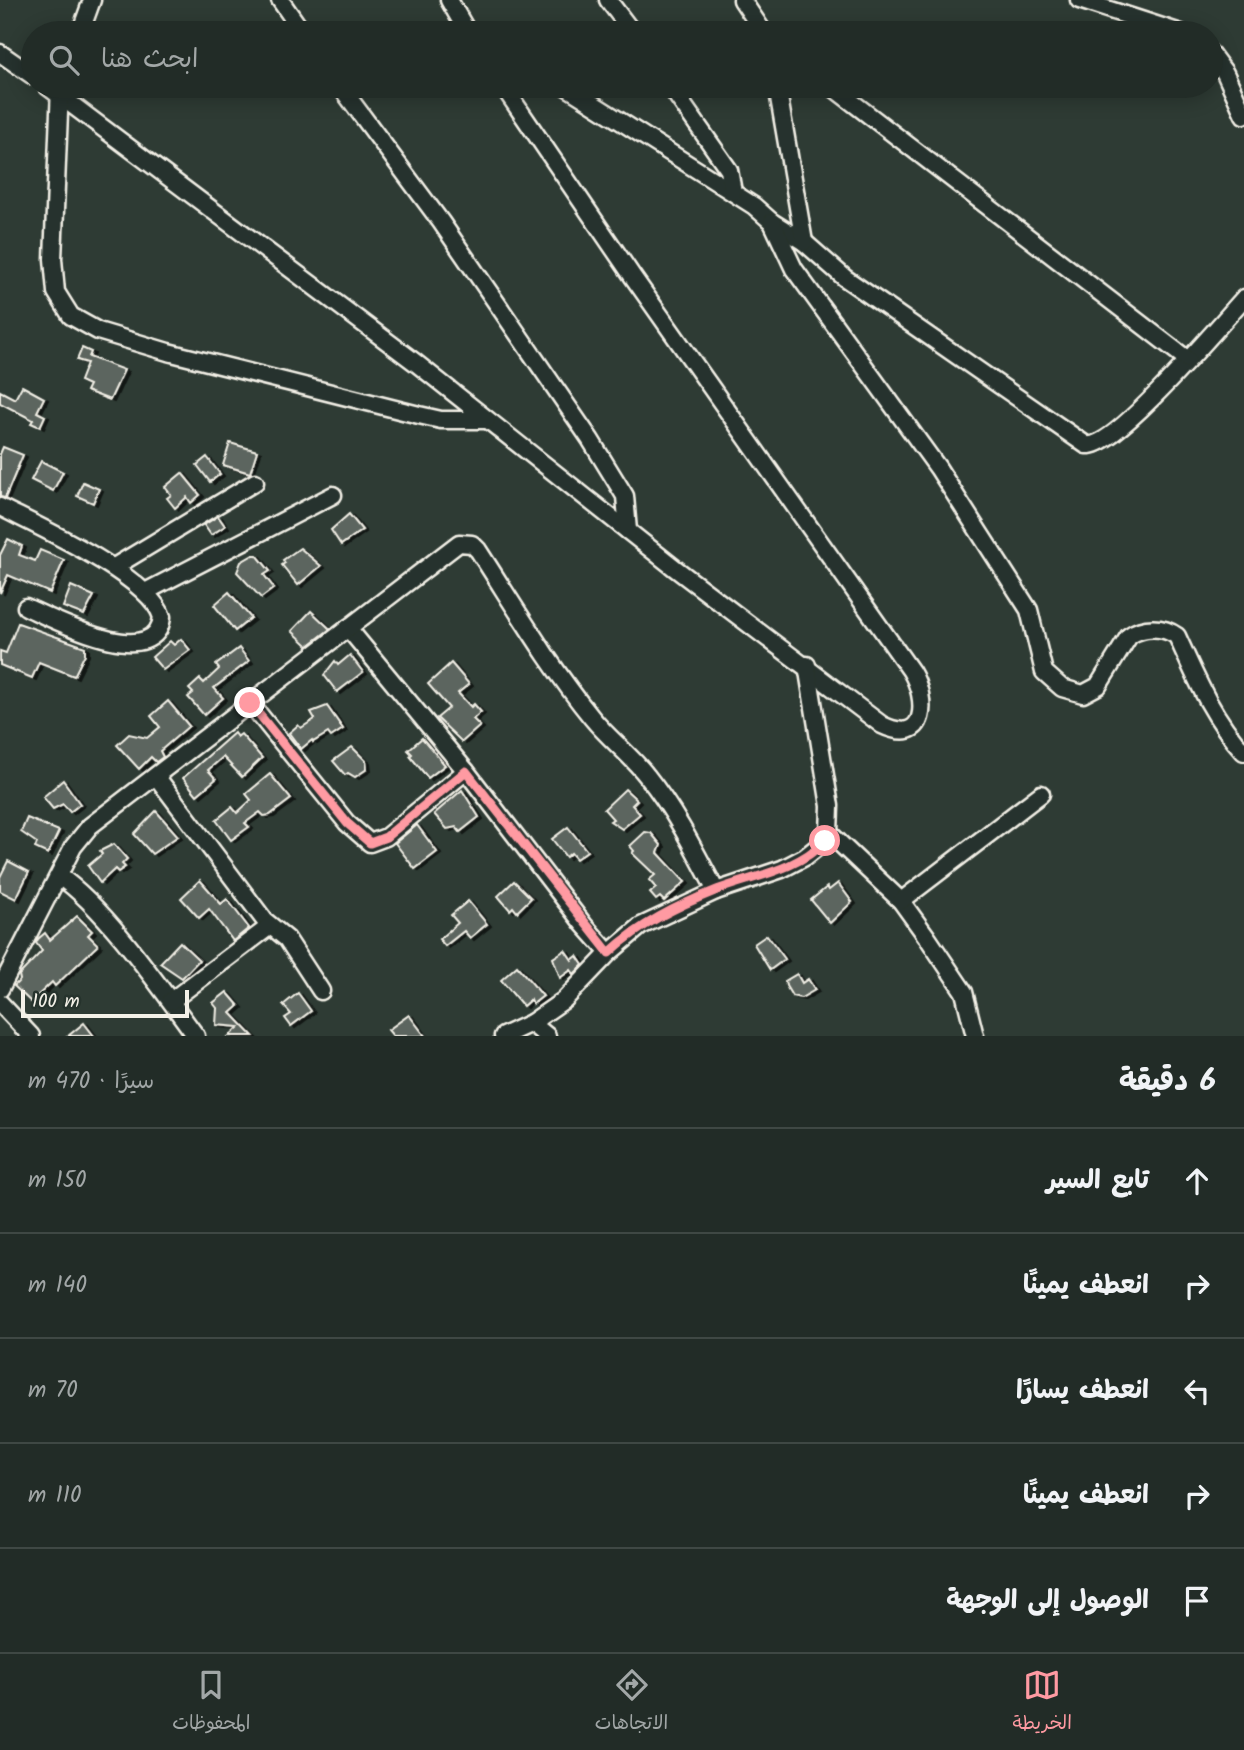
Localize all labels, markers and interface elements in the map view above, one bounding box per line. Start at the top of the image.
search box [21,21,1223,98]
text: ابحث هنا [101,39,198,81]
icon: search [45,41,83,79]
route end [234,687,265,718]
route start [809,825,840,856]
scale bar [21,987,189,1019]
text: 100 m [32,987,80,1017]
text: 6 دقيقة [1119,1058,1216,1106]
text: سيرًا · 470 m [28,1064,154,1100]
text: تابع السير [1046,1160,1149,1202]
icon: ahead [1178,1162,1216,1200]
text: 150 m [28,1163,87,1199]
text: انعطف يمينًا [1023,1265,1149,1307]
icon: right [1178,1267,1216,1305]
text: 140 m [28,1268,87,1304]
text: انعطف يسارًا [1016,1370,1149,1412]
icon: left [1178,1372,1216,1410]
text: 70 m [28,1373,78,1409]
text: انعطف يمينًا [1023,1475,1149,1517]
icon: right [1178,1477,1216,1515]
text: 110 m [28,1478,82,1514]
text: الوصول إلى الوجهة [946,1580,1149,1622]
icon: arrive [1178,1582,1216,1620]
tab: المحفوظات [172,1666,250,1739]
tab: الاتجاهات [595,1666,668,1739]
tab: الخريطة [1013,1666,1072,1739]

